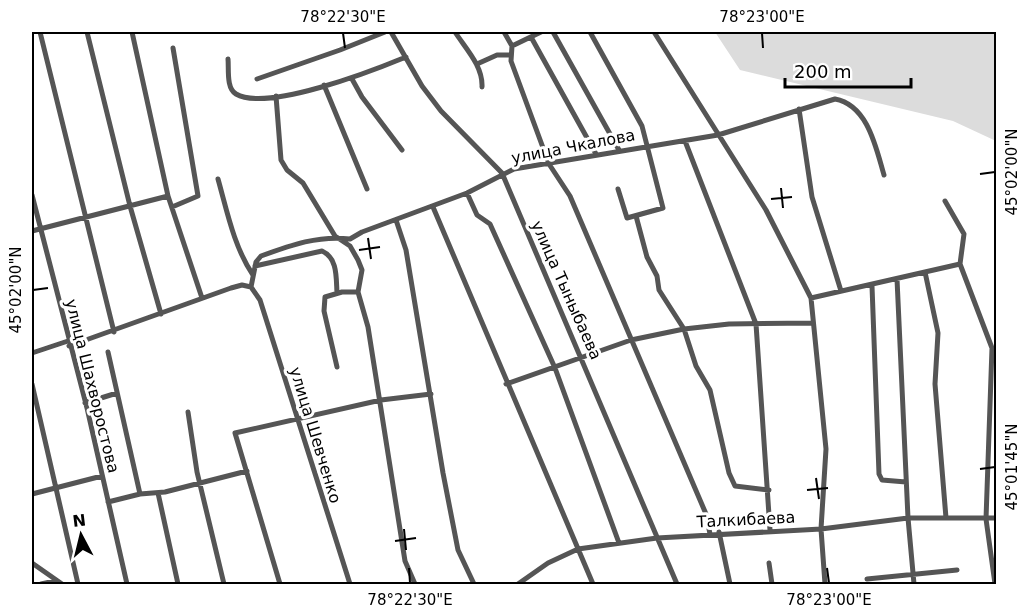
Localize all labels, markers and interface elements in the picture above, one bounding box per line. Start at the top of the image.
text: 78°22'30"E [300,8,386,26]
text: 78°23'00"E [719,8,805,26]
scale bar [785,51,911,89]
text: 200 m [794,61,852,82]
street label: улица Чкалова [510,125,637,168]
text: 45°02'00"N [1003,128,1021,216]
street label: улица Тыныбаева [527,218,606,363]
text: 45°02'00"N [7,246,25,334]
street label: улица Шахворостова [62,297,123,475]
street label: улица Шевченко [286,365,345,506]
text: 45°01'45"N [1003,423,1021,511]
north arrow [51,505,111,565]
street label: Талкибаева [695,507,796,532]
text: N [71,510,87,531]
text: 78°22'30"E [367,591,453,609]
text: 78°23'00"E [786,591,872,609]

